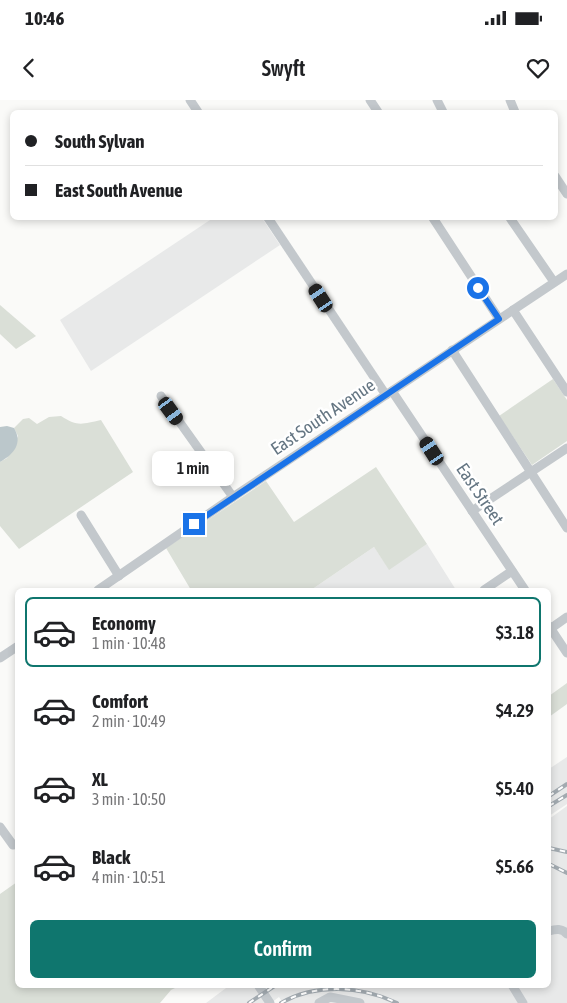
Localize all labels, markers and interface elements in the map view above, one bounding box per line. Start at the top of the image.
text: 10:46 [25,7,64,29]
icon: back [15,54,43,82]
icon: heart [524,54,552,82]
text: Swyft [262,55,305,81]
text: South Sylvan [55,130,145,152]
text: East South Avenue [55,179,183,201]
route start [467,277,489,299]
car [306,281,335,315]
street label: East South Avenue [267,374,379,459]
car [156,394,185,428]
car [417,434,446,468]
callout: 1 min [153,452,235,486]
text: 1 min [177,459,209,477]
street label: East Street [452,459,509,528]
route end [183,513,205,535]
icon: car [32,610,77,655]
text: Economy [92,612,156,634]
text: $3.18 [496,621,534,643]
text: 1 min · 10:48 [92,634,166,652]
icon: car [32,688,77,733]
text: Comfort [92,690,148,712]
text: $4.29 [496,699,534,721]
text: 2 min · 10:49 [92,712,166,730]
icon: car [32,766,77,811]
text: XL [92,768,108,790]
text: $5.40 [496,777,534,799]
text: 3 min · 10:50 [92,790,166,808]
icon: car [32,844,77,889]
text: Black [92,846,130,868]
text: $5.66 [496,855,534,877]
text: 4 min · 10:51 [92,868,166,886]
button: Confirm [30,920,536,978]

